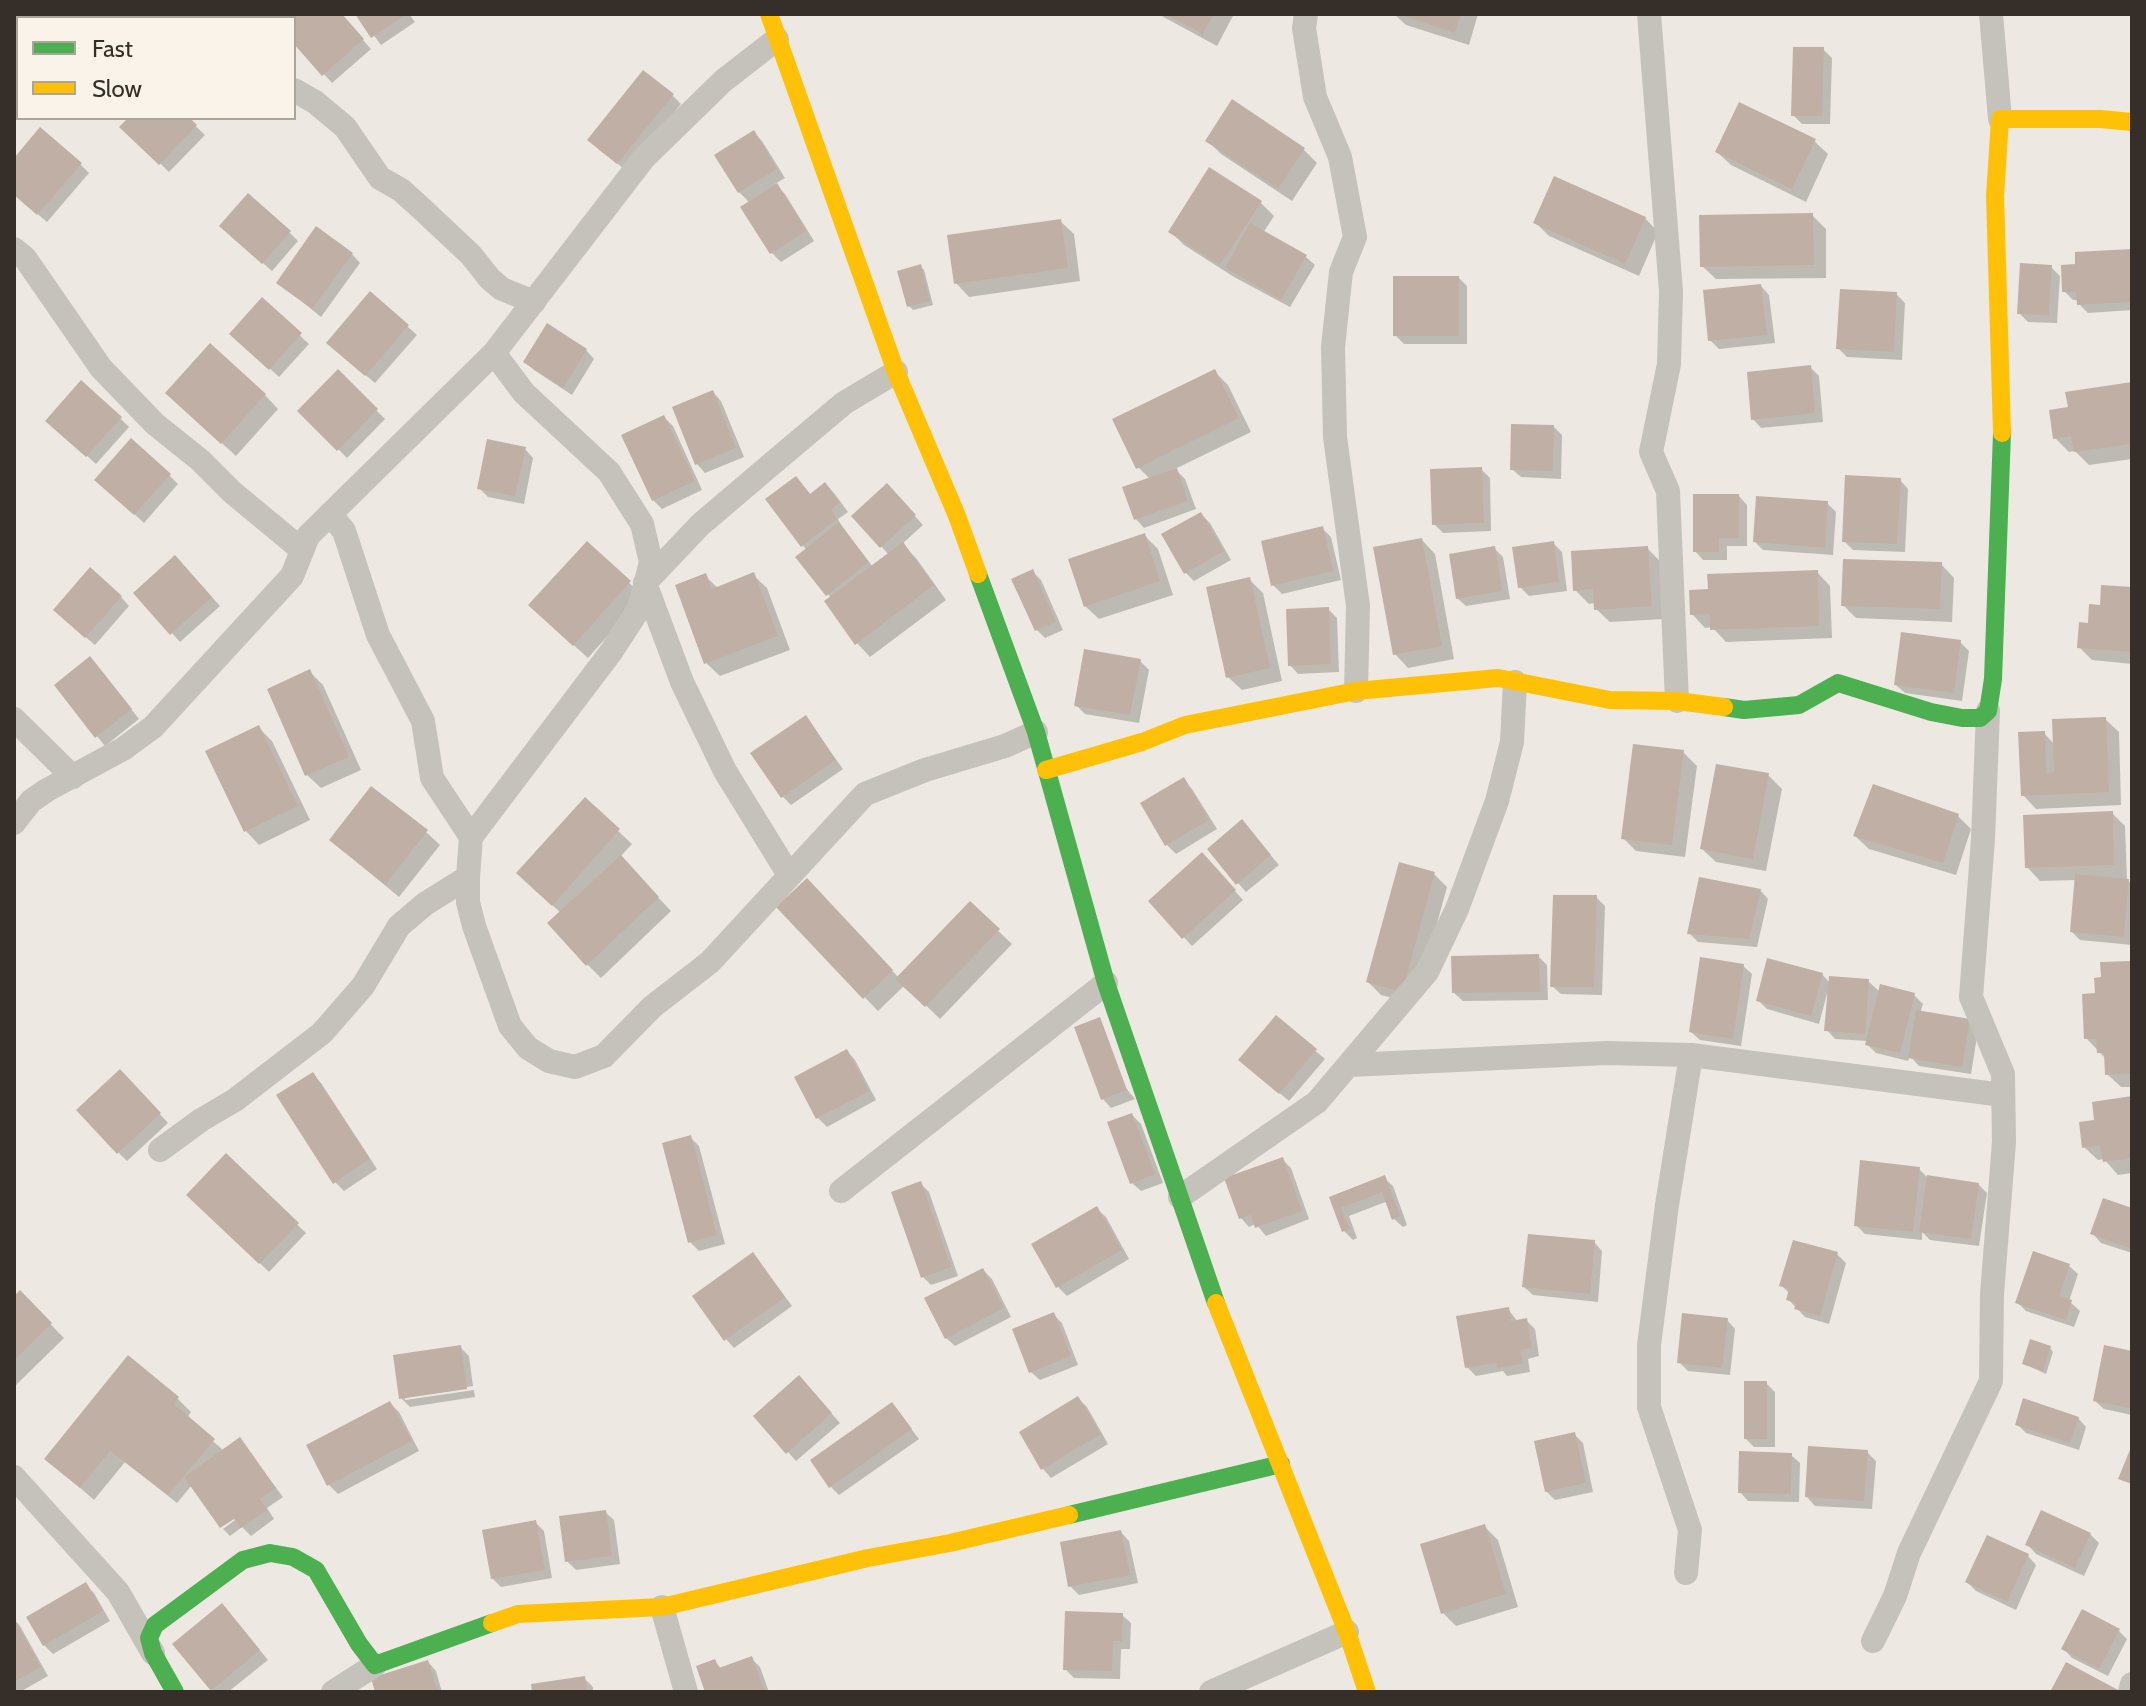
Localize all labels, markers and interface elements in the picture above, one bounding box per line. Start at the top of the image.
legend [16,16,296,120]
text: Fast [92,34,133,63]
text: Slow [92,74,142,103]

